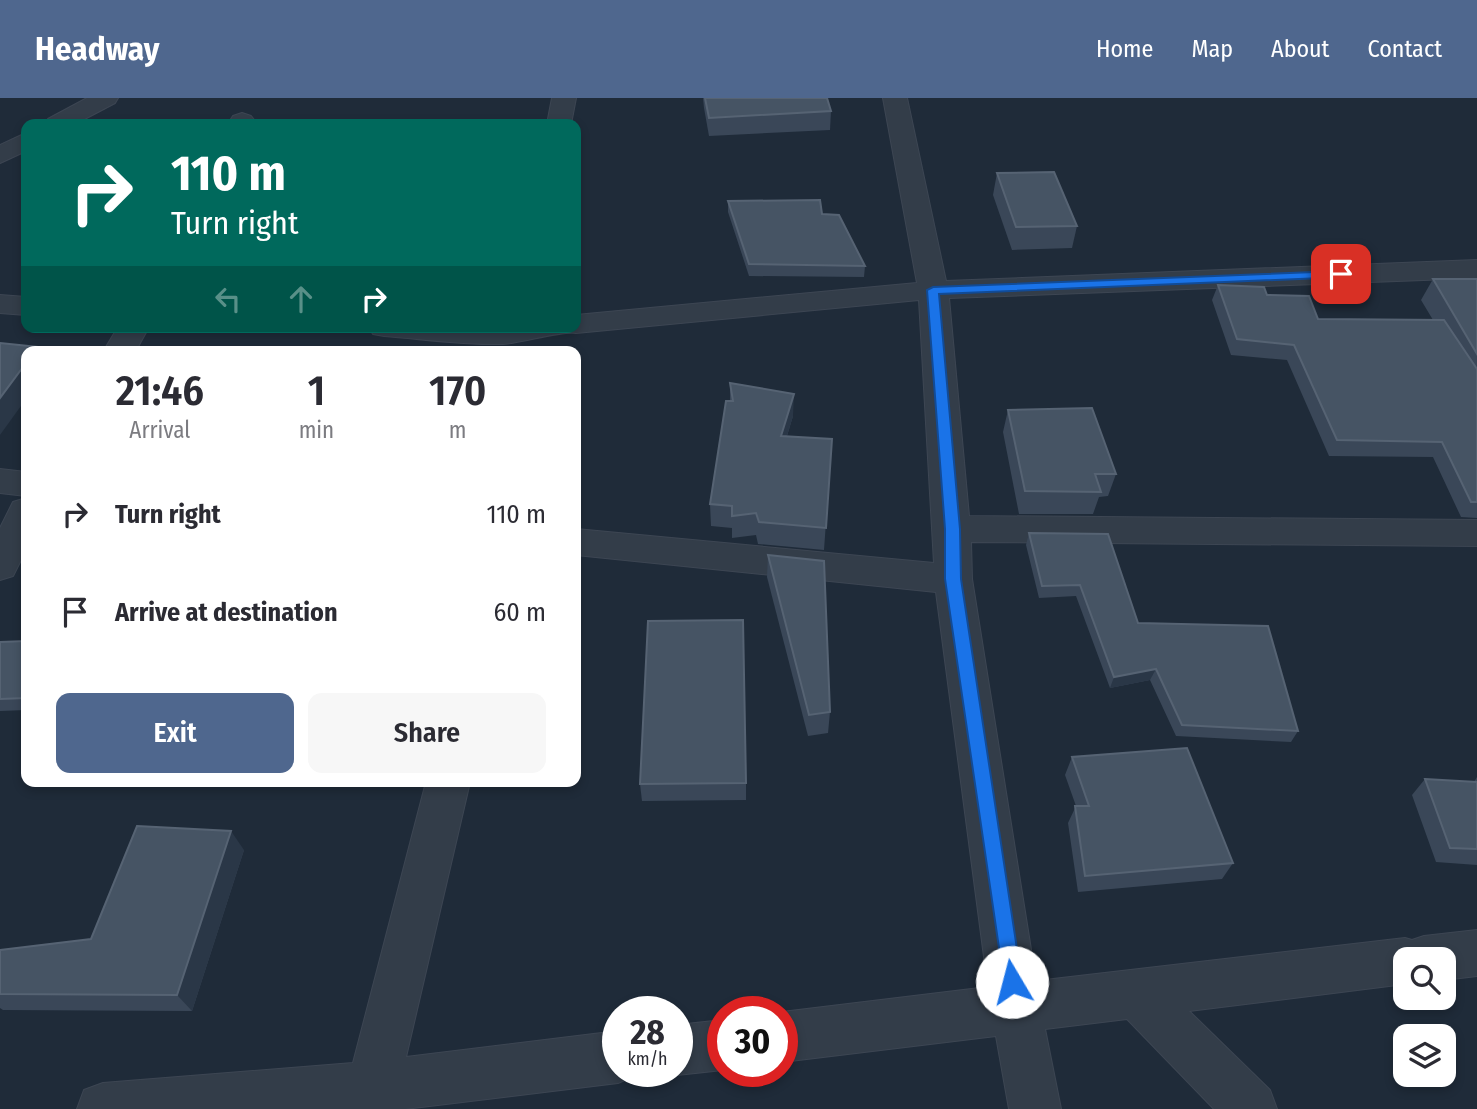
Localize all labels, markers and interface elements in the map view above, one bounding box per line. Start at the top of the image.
text: Headway [35,29,159,69]
text: Home [1096,35,1153,63]
text: Map [1191,35,1233,63]
text: About [1271,35,1329,63]
text: Contact [1367,35,1442,63]
text: 110 m [171,144,286,203]
icon: right [56,147,147,238]
text: Turn right [171,204,298,242]
pin [1311,244,1371,304]
icon: arrive [1322,255,1360,293]
icon: left [209,280,247,318]
icon: ahead [282,280,320,318]
icon: right [355,280,393,318]
text: 21:46 [116,366,204,416]
text: 1 [308,366,325,416]
text: 170 [429,366,486,416]
text: Arrival [129,416,190,444]
text: min [299,416,334,444]
text: m [449,416,466,444]
icon: right [56,495,94,533]
text: Turn right [115,499,221,530]
text: 110 m [486,499,546,530]
icon: arrive [56,593,94,631]
text: Arrive at destination [115,597,338,628]
text: 60 m [493,597,546,628]
button: Exit [56,693,294,773]
button: Share [308,693,546,773]
position arrow [975,945,1049,1019]
map controls [1393,947,1456,1087]
button: search [1393,947,1456,1010]
speed limit sign: 30 [707,996,798,1087]
text: 28 [630,1011,665,1053]
button: layers [1393,1024,1456,1087]
text: km/h [627,1048,668,1070]

